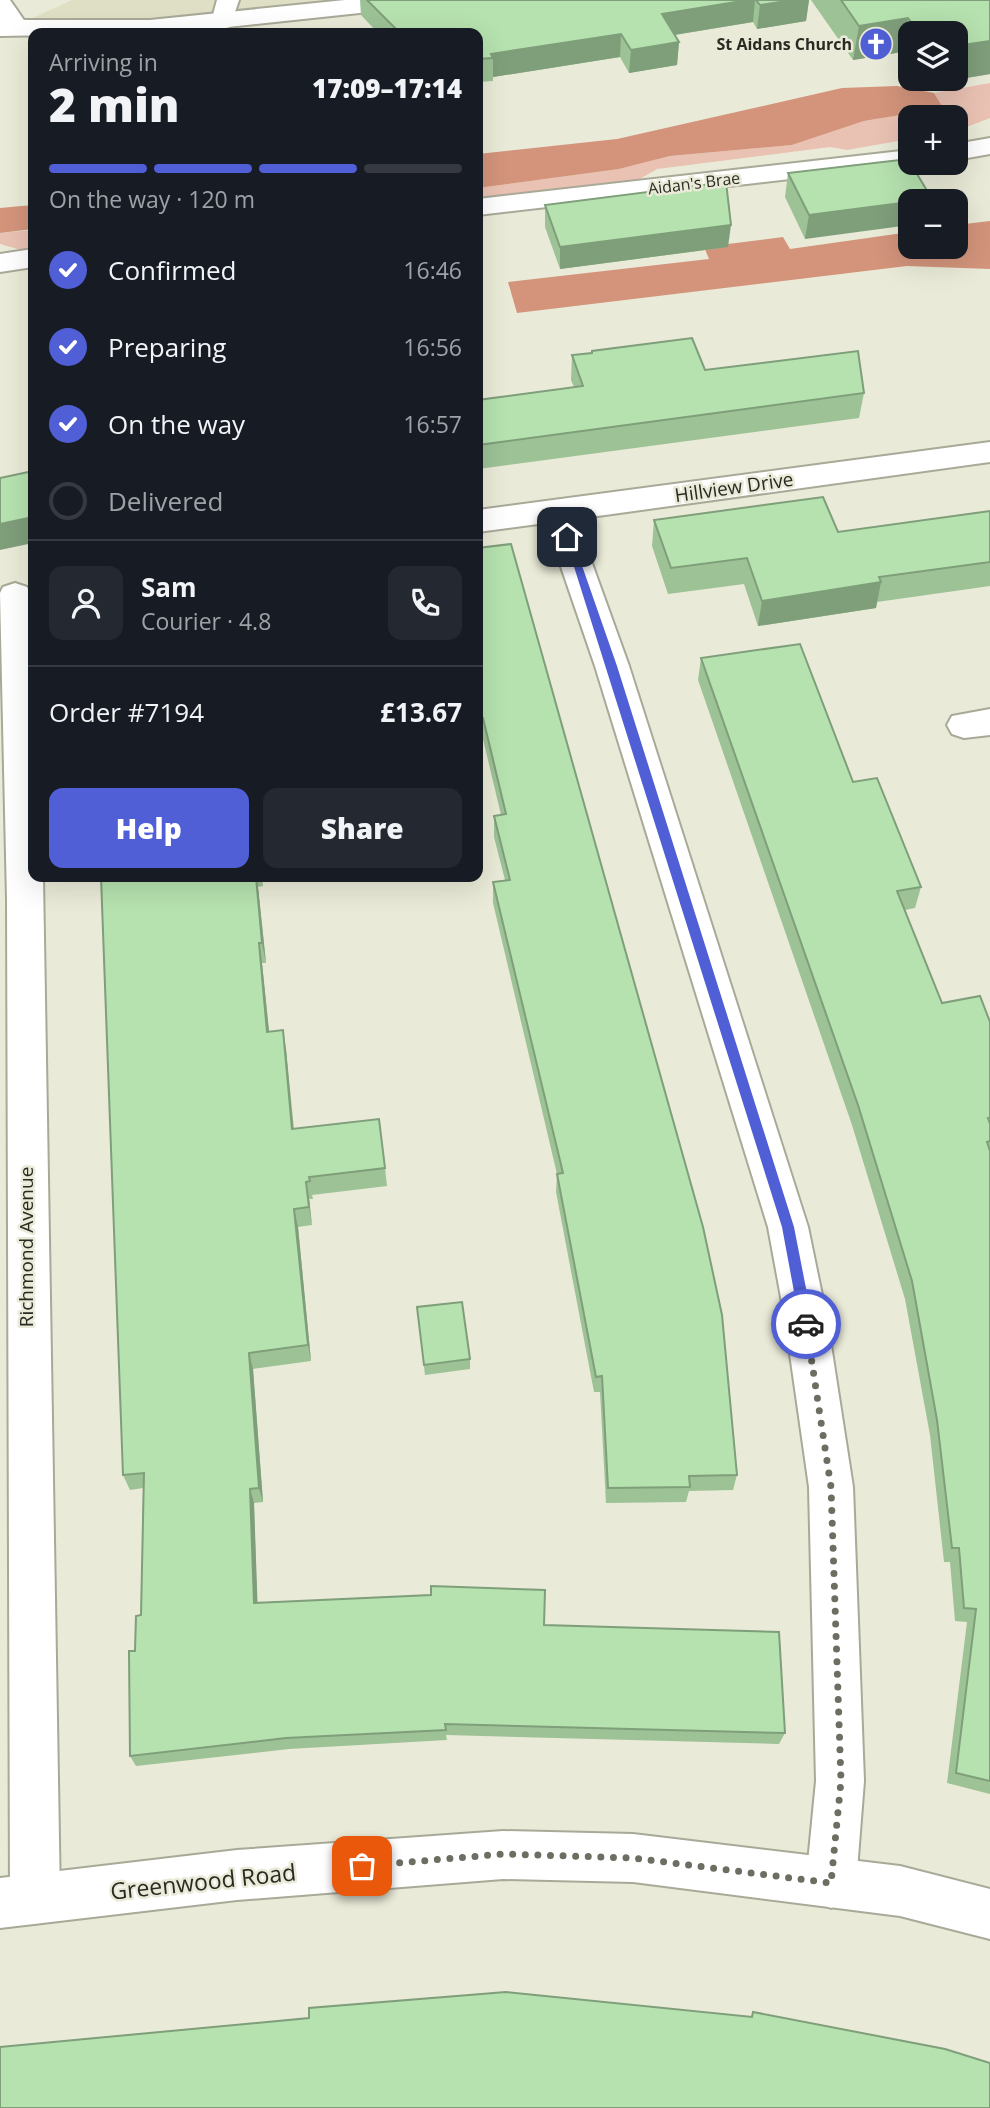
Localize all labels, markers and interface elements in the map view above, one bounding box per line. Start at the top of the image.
map controls [898,21,968,259]
button: layers [898,21,968,91]
church icon: St Aidans Church [857,25,895,63]
place label: St Aidans Church [717,33,852,55]
text: Arriving in [49,46,158,78]
text: 17:09–17:14 [312,70,462,106]
text: 2 min [49,73,180,135]
button: + [898,105,968,175]
street label: Aidan's Brae [647,166,741,200]
text: On the way · 120 m [49,183,255,215]
button: − [898,189,968,259]
icon: check [49,251,87,289]
text: Confirmed [108,252,236,288]
text: 16:46 [403,254,462,286]
icon: check [49,328,87,366]
text: Preparing [108,329,226,365]
text: 16:56 [403,331,462,363]
icon: check [49,405,87,443]
text: On the way [108,406,245,442]
text: 16:57 [403,408,462,440]
street label: Hillview Drive [673,466,795,508]
text: Delivered [108,483,223,519]
pin [537,507,597,567]
icon: home [548,518,586,556]
button: person [49,566,123,640]
button: phone [388,566,462,640]
text: Sam [141,569,197,605]
text: Courier · 4.8 [141,605,271,637]
text: Order #7194 [49,694,204,730]
text: £13.67 [380,694,462,730]
button: Help [49,788,249,868]
button: Share [263,788,462,868]
street label: Richmond Avenue [13,1167,39,1327]
courier [771,1289,841,1359]
icon: car [787,1305,825,1343]
pin [332,1836,392,1896]
icon: bag [343,1847,381,1885]
street label: Greenwood Road [109,1855,297,1907]

